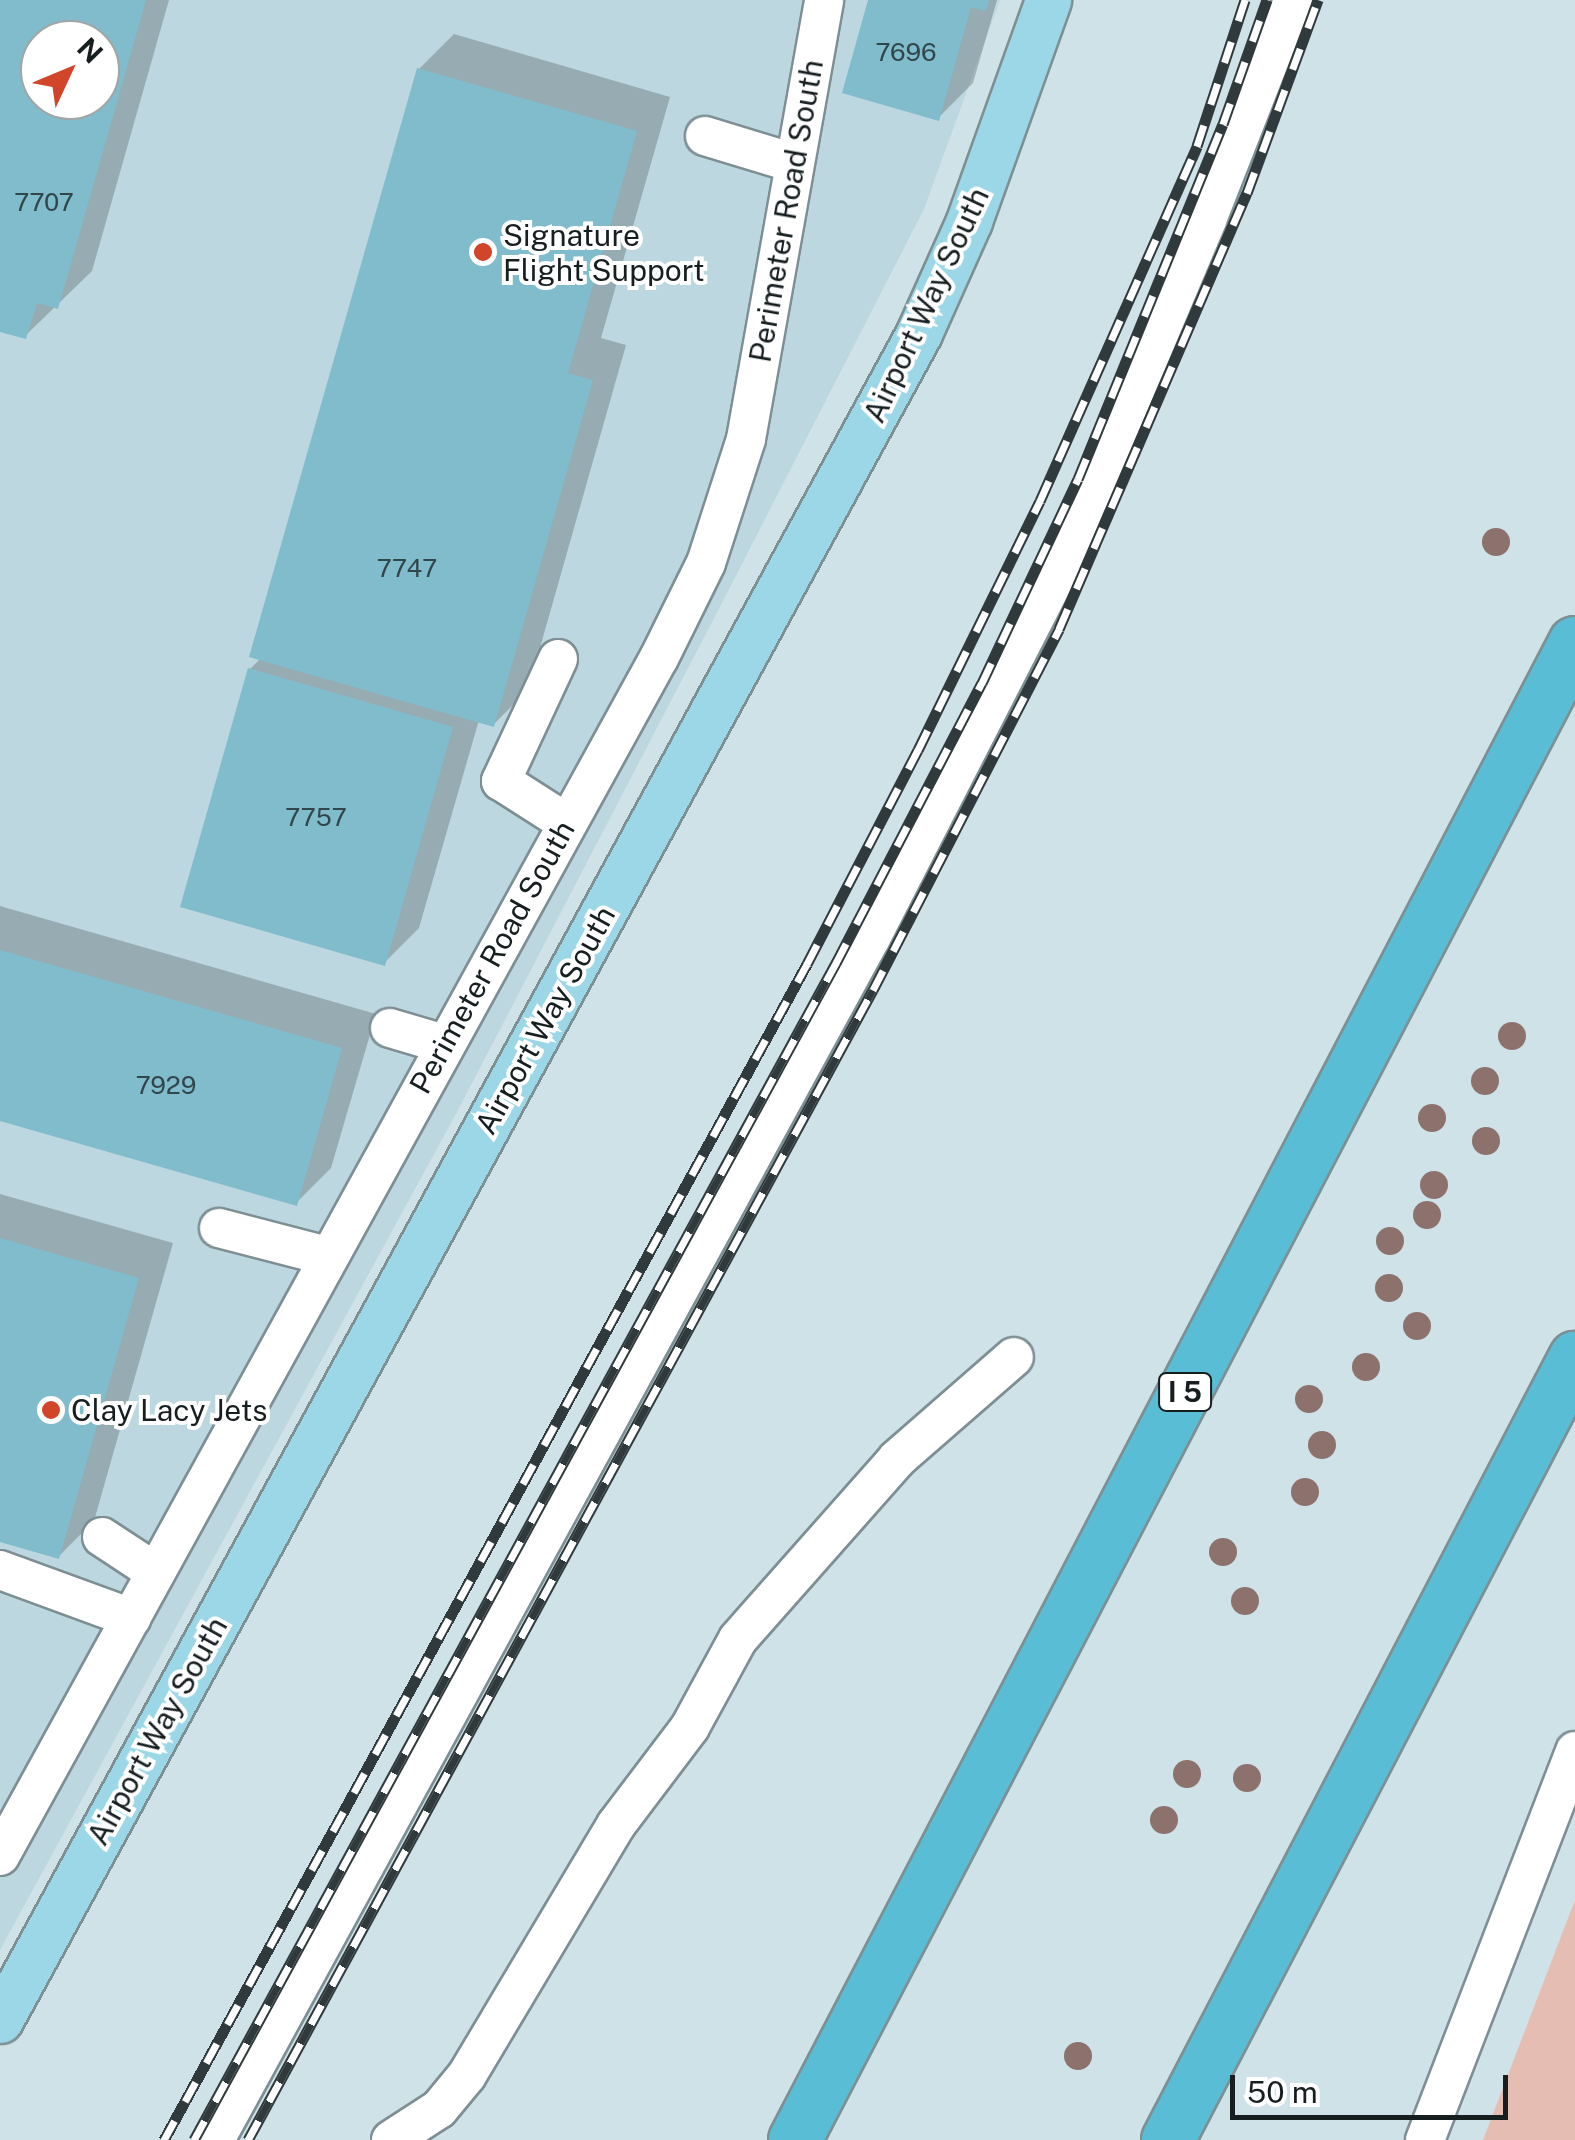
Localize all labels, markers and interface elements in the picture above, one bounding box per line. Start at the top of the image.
north arrow [20,20,120,120]
text: N [71,31,110,70]
house number: 7696 [876,37,936,67]
street label: Perimeter Road South [742,57,830,365]
street label: Airport Way South [856,181,996,429]
house number: 7707 [14,187,74,217]
place label: Signature Flight Support [503,217,705,288]
marker: Signature Flight Support [472,241,494,263]
house number: 7747 [377,553,437,583]
house number: 7757 [285,802,347,832]
street label: Perimeter Road South [402,814,582,1100]
street label: Airport Way South [467,899,623,1141]
house number: 7929 [136,1070,196,1100]
road number: I 5 [1158,1369,1212,1415]
place label: Clay Lacy Jets [71,1392,268,1428]
marker: Clay Lacy Jets [40,1399,62,1421]
street label: Airport Way South [79,1610,235,1852]
scale bar [1235,2055,1512,2117]
text: 50 m [1247,2074,1318,2110]

